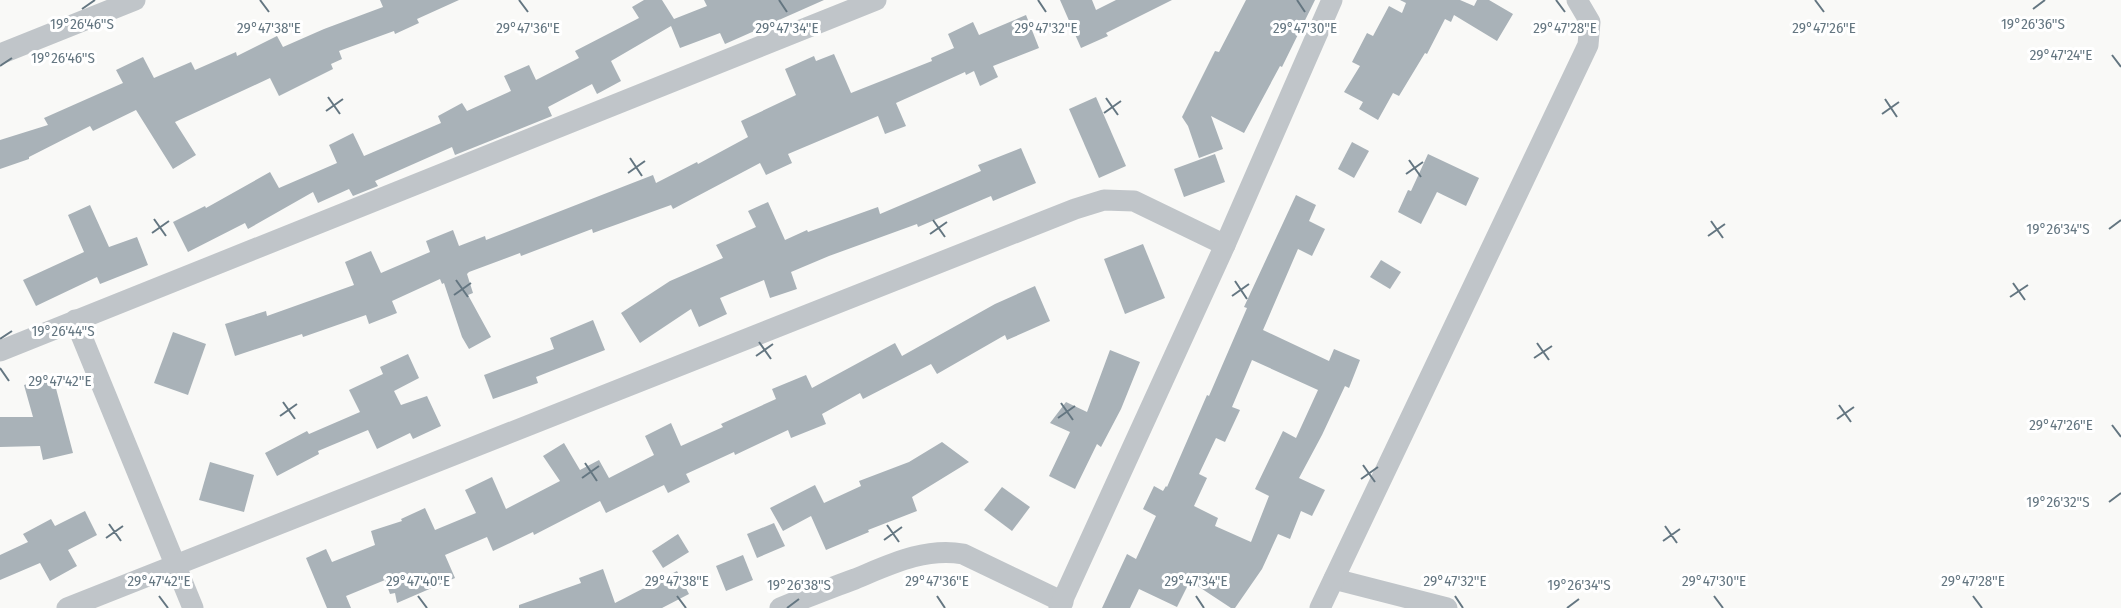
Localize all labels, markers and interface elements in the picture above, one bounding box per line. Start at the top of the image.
text: 19°26'46"S [50,15,114,33]
text: 19°26'36"S [2001,15,2065,33]
text: 29°47'38"E [237,19,301,37]
text: 29°47'36"E [496,19,560,37]
text: 29°47'34"E [756,19,818,37]
text: 29°47'32"E [1014,19,1078,37]
text: 29°47'30"E [1273,19,1337,37]
text: 29°47'28"E [1533,19,1597,37]
text: 29°47'26"E [1792,19,1856,37]
text: 29°47'24"E [2030,46,2092,64]
text: 19°26'46"S [31,49,95,67]
text: 19°26'34"S [2026,220,2090,238]
text: 19°26'44"S [31,322,95,340]
text: 29°47'42"E [29,372,91,390]
text: 29°47'26"E [2029,416,2093,434]
text: 19°26'32"S [2026,493,2090,511]
text: 29°47'42"E [128,572,190,590]
text: 29°47'40"E [386,572,450,590]
text: 29°47'38"E [645,572,709,590]
text: 29°47'36"E [905,572,969,590]
text: 29°47'34"E [1165,572,1227,590]
text: 29°47'32"E [1423,572,1487,590]
text: 29°47'30"E [1682,572,1746,590]
text: 29°47'28"E [1941,572,2005,590]
text: 19°26'38"S [767,576,831,594]
text: 19°26'34"S [1547,576,1611,594]

